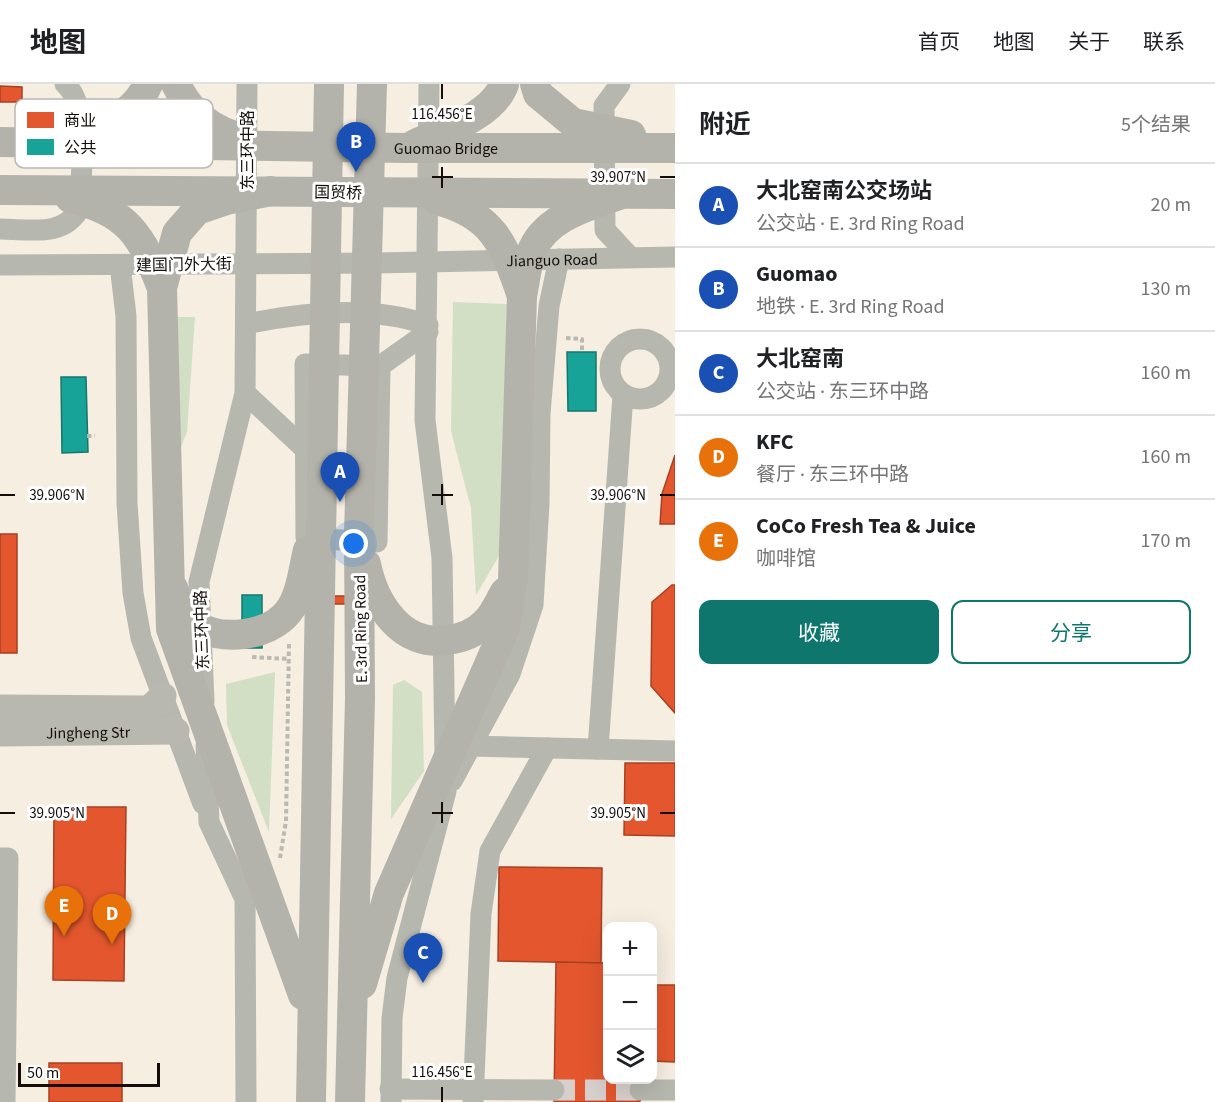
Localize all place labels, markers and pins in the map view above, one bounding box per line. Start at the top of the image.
pin: B [336,122,376,172]
pin: A [320,452,360,502]
pin: E [44,886,84,936]
pin: D [92,894,132,944]
pin: C [404,934,442,983]

